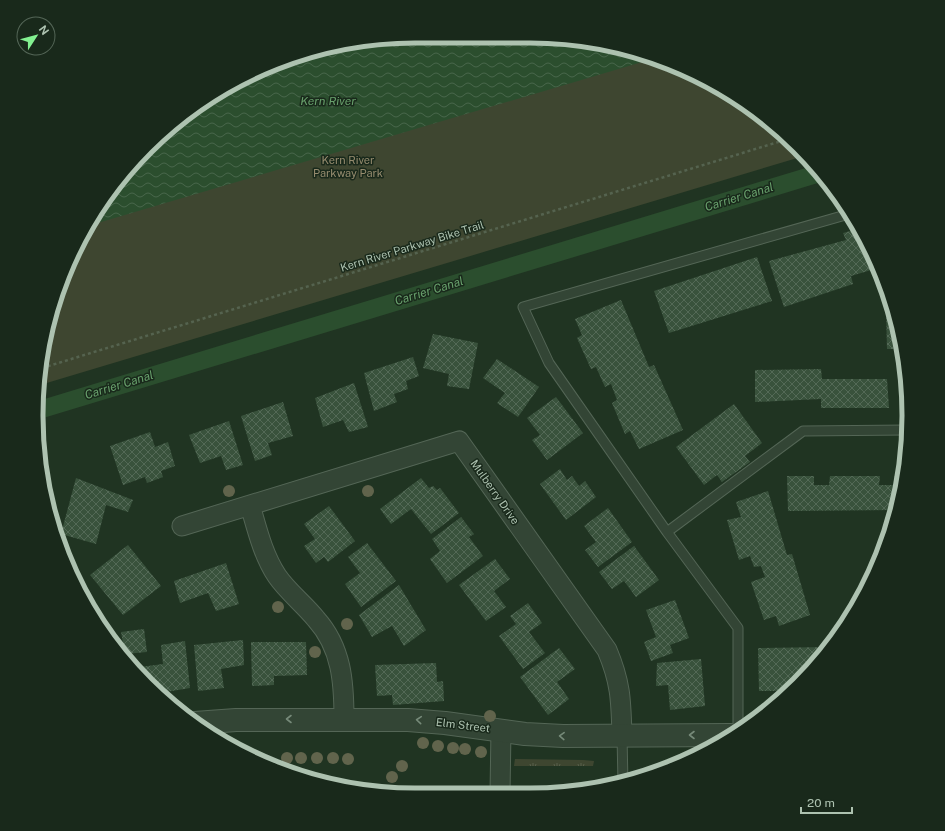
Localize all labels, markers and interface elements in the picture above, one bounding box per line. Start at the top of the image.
north arrow [16,16,56,56]
text: N [37,23,51,37]
water label: Kern River [300,94,356,108]
park label: Kern River Parkway Park [313,154,383,179]
water label: Carrier Canal [703,180,775,214]
street label: Kern River Parkway Bike Trail [339,218,485,274]
water label: Carrier Canal [393,274,465,308]
water label: Carrier Canal [83,368,155,402]
street label: Mulberry Drive [468,457,522,527]
one-way arrow [286,715,292,723]
one-way arrow [416,716,422,725]
street label: Elm Street [435,716,491,734]
one-way arrow [559,731,565,740]
one-way arrow [689,731,695,739]
scale bar [801,789,852,815]
text: 20 m [807,796,835,810]

